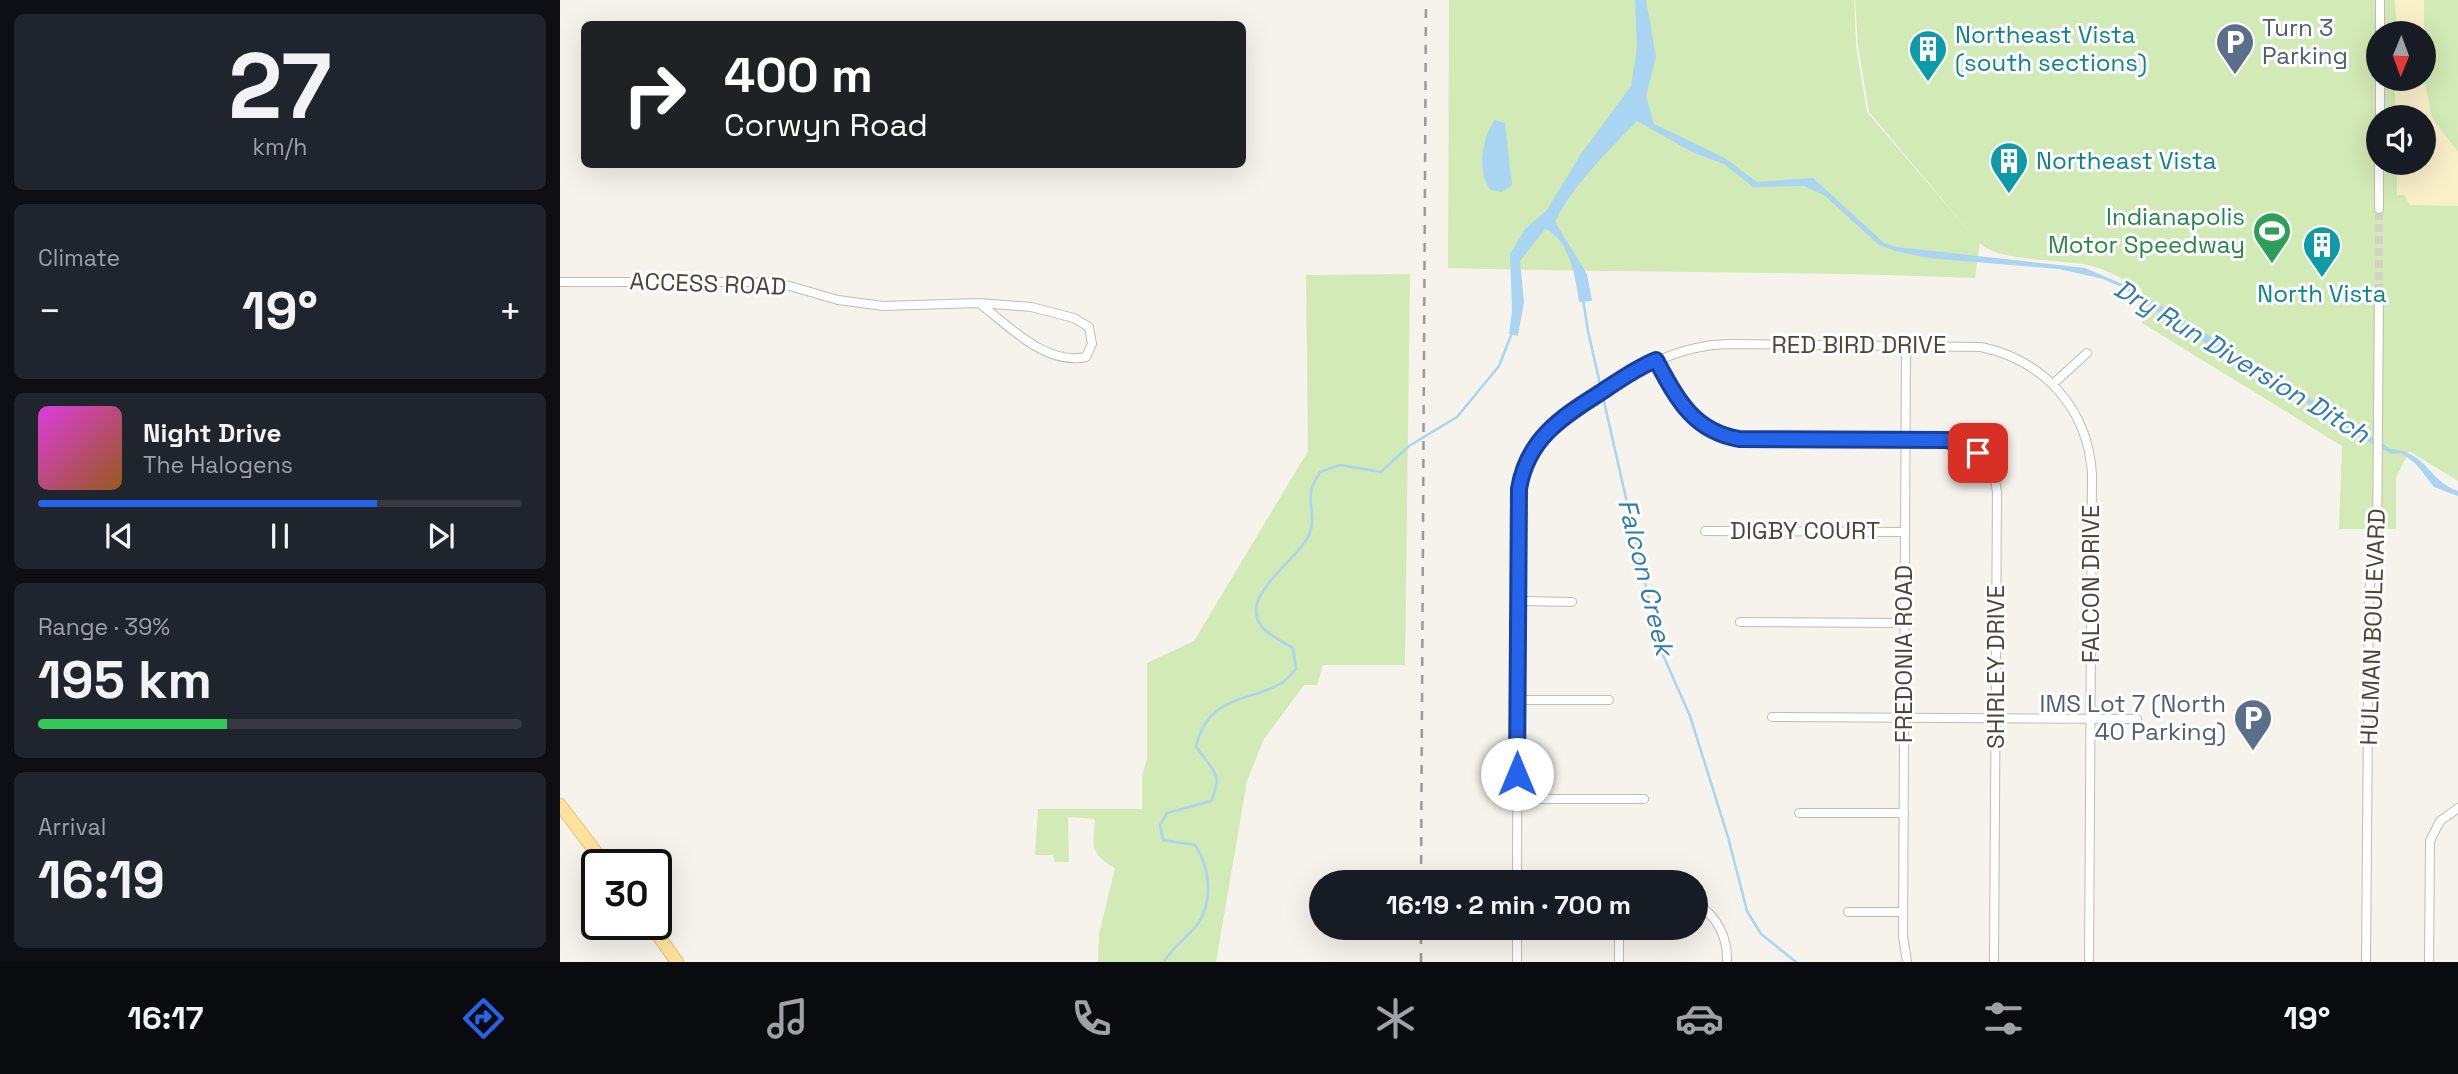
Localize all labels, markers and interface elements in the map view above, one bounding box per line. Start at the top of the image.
place label: Turn 3 Parking [2262,12,2348,71]
place label: Northeast Vista (south sections) [1955,19,2147,78]
parking icon: Turn 3 Parking [2214,21,2256,76]
north arrow [2366,21,2436,91]
map controls [2366,21,2436,175]
text: 27 [228,28,332,145]
building icon: Northeast Vista (south sections) [1907,28,1949,83]
text: 400 m [724,44,873,106]
icon: right [609,49,700,140]
text: Corwyn Road [724,105,928,145]
button: sound [2366,105,2436,175]
text: km/h [253,132,307,162]
building icon: Northeast Vista [1988,140,2030,195]
place label: Northeast Vista [2036,145,2217,176]
place label: Indianapolis Motor Speedway [2048,201,2245,260]
sports icon: Indianapolis Motor Speedway [2251,210,2293,265]
building icon: North Vista [2301,224,2343,279]
text: Climate [38,243,120,273]
street label: ACCESS ROAD [629,265,787,302]
water label: Dry Run Diversion Ditch [2108,271,2377,451]
text: 19° [242,278,318,344]
place label: North Vista [2257,278,2387,309]
text: − [38,287,62,335]
text: + [498,287,522,335]
street label: RED BIRD DRIVE [1772,329,1946,360]
text: Night Drive [143,416,281,450]
pin [1948,423,2008,483]
icon: arrive [1959,434,1997,472]
text: The Halogens [143,450,293,480]
water label: Falcon Creek [1610,495,1683,662]
street label: FALCON DRIVE [2075,505,2106,663]
street label: HULMAN BOULEVARD [2353,508,2392,746]
street label: DIGBY COURT [1730,515,1880,546]
icon: previous [100,517,138,555]
icon: pause [261,517,299,555]
icon: next [422,517,460,555]
street label: FREDONIA ROAD [1888,565,1919,743]
street label: SHIRLEY DRIVE [1980,585,2011,749]
text: Range · 39% [38,612,170,642]
text: 195 km [38,647,212,713]
place label: IMS Lot 7 (North 40 Parking) [2040,688,2226,747]
parking icon: IMS Lot 7 (North 40 Parking) [2232,697,2274,752]
position arrow [1480,737,1554,811]
text: Arrival [38,812,106,842]
text: 16:19 [38,847,165,913]
speed limit sign: 30 [581,849,672,940]
text: 16:19 · 2 min · 700 m [1386,888,1631,922]
icon: directions [459,994,508,1043]
icon: music [763,994,812,1043]
icon: phone [1067,994,1116,1043]
icon: climate [1371,994,1420,1043]
icon: car [1675,994,1724,1043]
icon: filters [1979,994,2028,1043]
text: 16:17 [128,998,204,1038]
text: 19° [2284,998,2330,1038]

